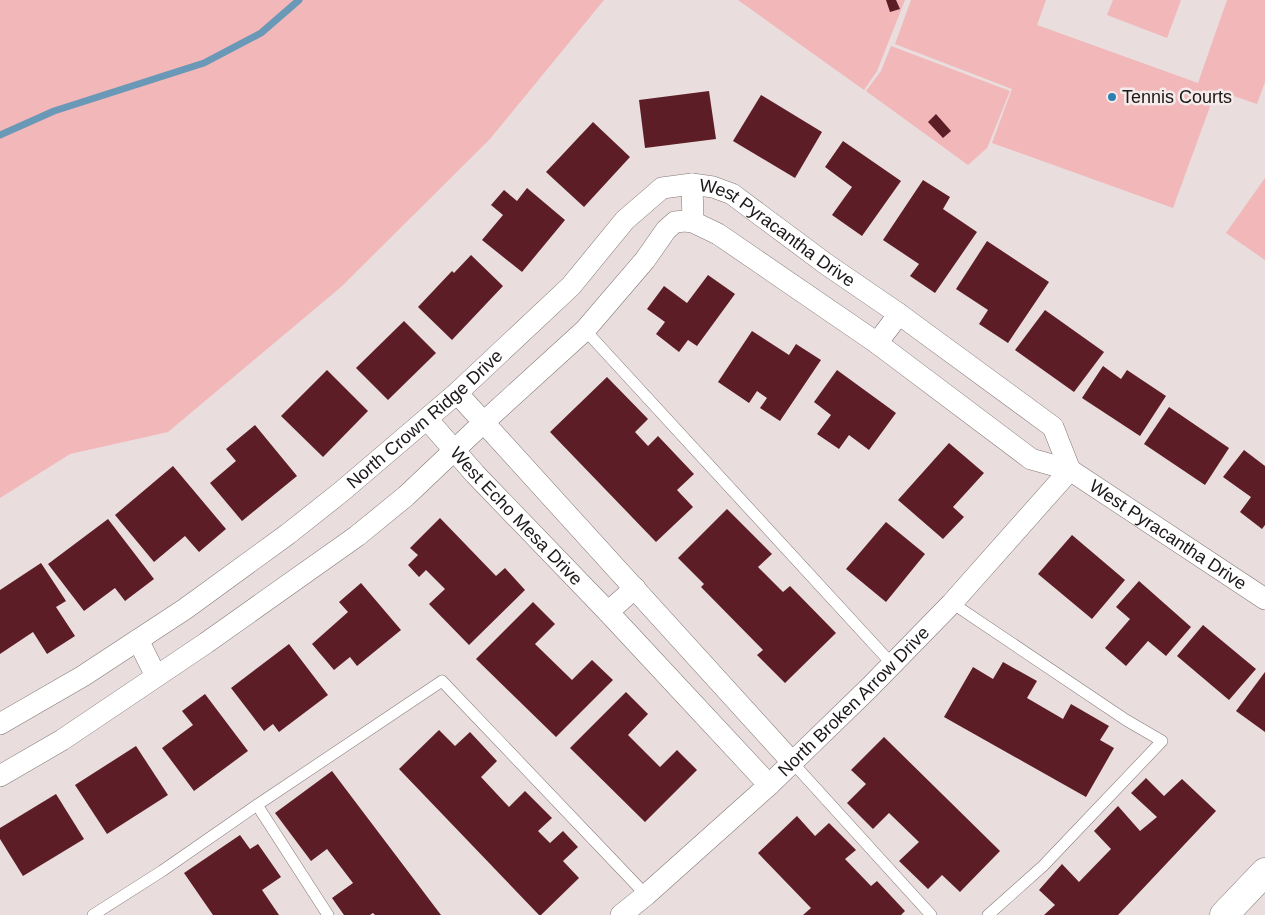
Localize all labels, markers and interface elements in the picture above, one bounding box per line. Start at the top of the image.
place label: Tennis Courts [1122,87,1232,107]
marker: Tennis Courts [1106,91,1118,103]
street label: West Pyracantha Drive [698,175,859,291]
street label: North Crown Ridge Drive [343,346,507,492]
street label: West Echo Mesa Drive [446,443,587,589]
street label: West Pyracantha Drive [1086,476,1250,594]
street label: North Broken Arrow Drive [774,623,933,780]

